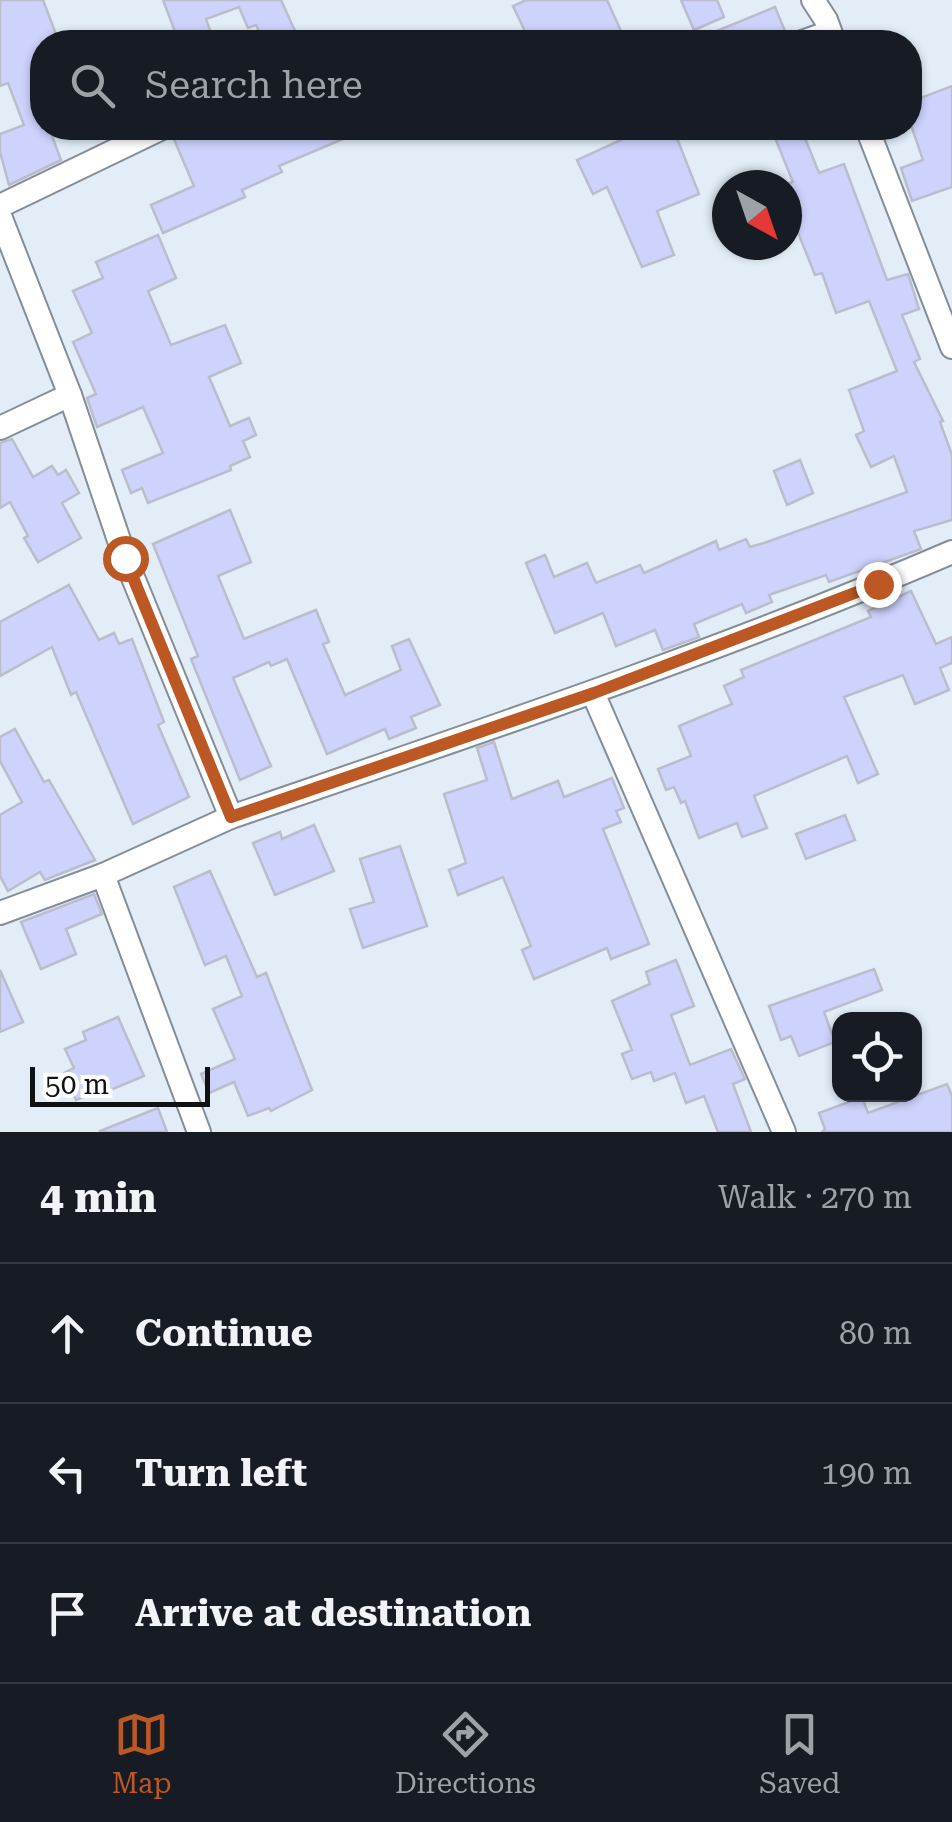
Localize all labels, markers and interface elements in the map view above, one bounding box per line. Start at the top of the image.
search box [30,30,922,140]
icon: search [65,58,120,113]
text: Search here [145,63,363,107]
north arrow [712,170,802,260]
route start [103,536,149,582]
route end [856,562,902,608]
map controls [832,1012,922,1102]
button: locate [832,1012,922,1102]
scale bar [30,1062,210,1106]
text: 50 m [45,1068,109,1101]
text: 4 min [40,1173,157,1222]
text: Walk · 270 m [718,1178,912,1216]
icon: ahead [40,1306,95,1361]
text: Continue [135,1311,313,1355]
text: 80 m [839,1314,912,1352]
icon: left [40,1446,95,1501]
text: Turn left [135,1451,307,1495]
text: 190 m [821,1454,912,1492]
icon: arrive [40,1586,95,1641]
text: Arrive at destination [135,1591,531,1635]
tab: Map [112,1707,172,1800]
tab: Directions [395,1707,536,1800]
tab: Saved [759,1707,840,1800]

